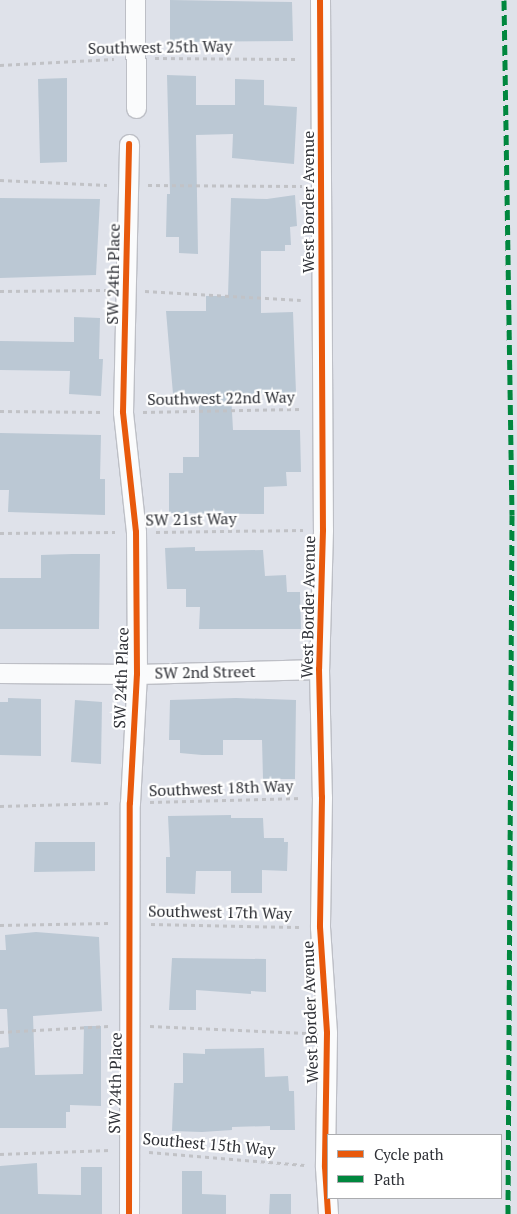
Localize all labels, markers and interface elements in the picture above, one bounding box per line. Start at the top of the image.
street label: Southwest 25th Way [88,36,232,58]
street label: West Border Avenue [298,131,318,273]
street label: SW 24th Place [103,223,123,325]
street label: Southwest 22nd Way [147,387,295,409]
street label: SW 21st Way [145,509,237,529]
street label: West Border Avenue [297,535,319,679]
street label: SW 24th Place [110,627,132,729]
street label: SW 2nd Street [154,662,256,682]
street label: Southwest 18th Way [148,776,294,800]
street label: Southwest 17th Way [148,901,292,923]
street label: West Border Avenue [298,940,322,1084]
street label: SW 24th Place [105,1032,125,1134]
street label: Southest 15th Way [142,1129,276,1159]
legend [327,1134,502,1199]
text: Cycle path [374,1144,444,1164]
text: Path [374,1169,405,1189]

